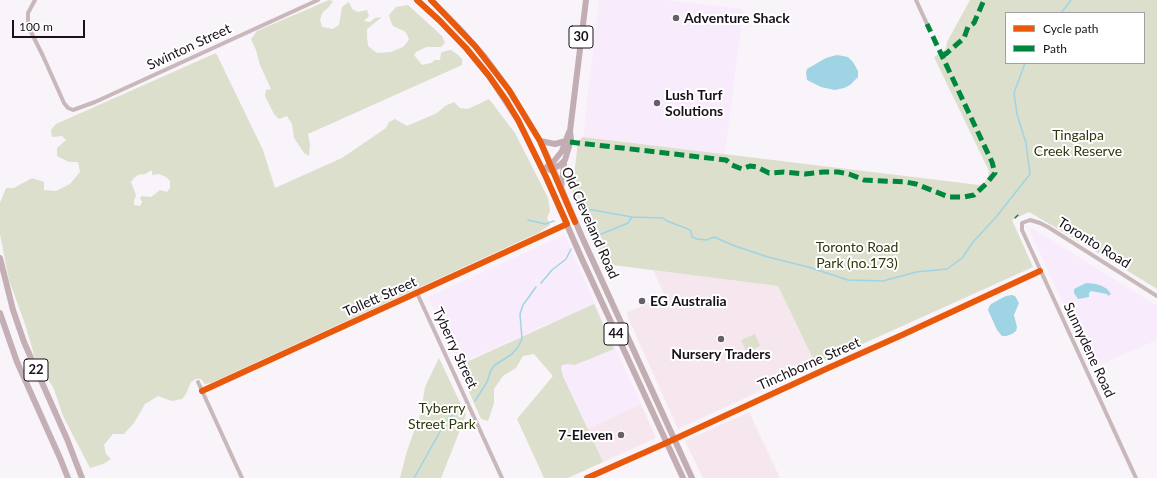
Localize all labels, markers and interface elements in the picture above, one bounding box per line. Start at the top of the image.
place label: Adventure Shack [684,10,790,26]
scale bar [14,12,87,38]
legend [1005,12,1145,64]
marker: Adventure Shack [671,13,681,23]
text: 100 m [19,19,53,34]
street label: Swinton Street [144,20,234,74]
text: Cycle path [1043,21,1098,36]
road number: 30 [569,26,593,48]
text: Path [1043,41,1067,56]
place label: Lush Turf Solutions [665,87,723,120]
marker: Lush Turf Solutions [652,98,662,108]
park label: Tingalpa Creek Reserve [1034,127,1122,160]
street label: Old Cleveland Road [558,164,622,282]
street label: Toronto Road [1055,214,1133,272]
park label: Toronto Road Park (no.173) [816,239,898,272]
street label: Tollett Street [341,273,419,321]
place label: EG Australia [650,293,727,309]
marker: EG Australia [637,296,647,306]
street label: Sunnydene Road [1060,300,1118,400]
street label: Tyberry Street [429,305,481,391]
road number: 44 [604,323,628,345]
marker: Nursery Traders [716,334,726,344]
street label: Tinchborne Street [755,334,863,394]
place label: Nursery Traders [671,346,771,362]
road number: 22 [24,359,48,381]
park label: Tyberry Street Park [408,400,476,432]
place label: 7-Eleven [558,427,613,443]
marker: 7-Eleven [616,430,626,440]

